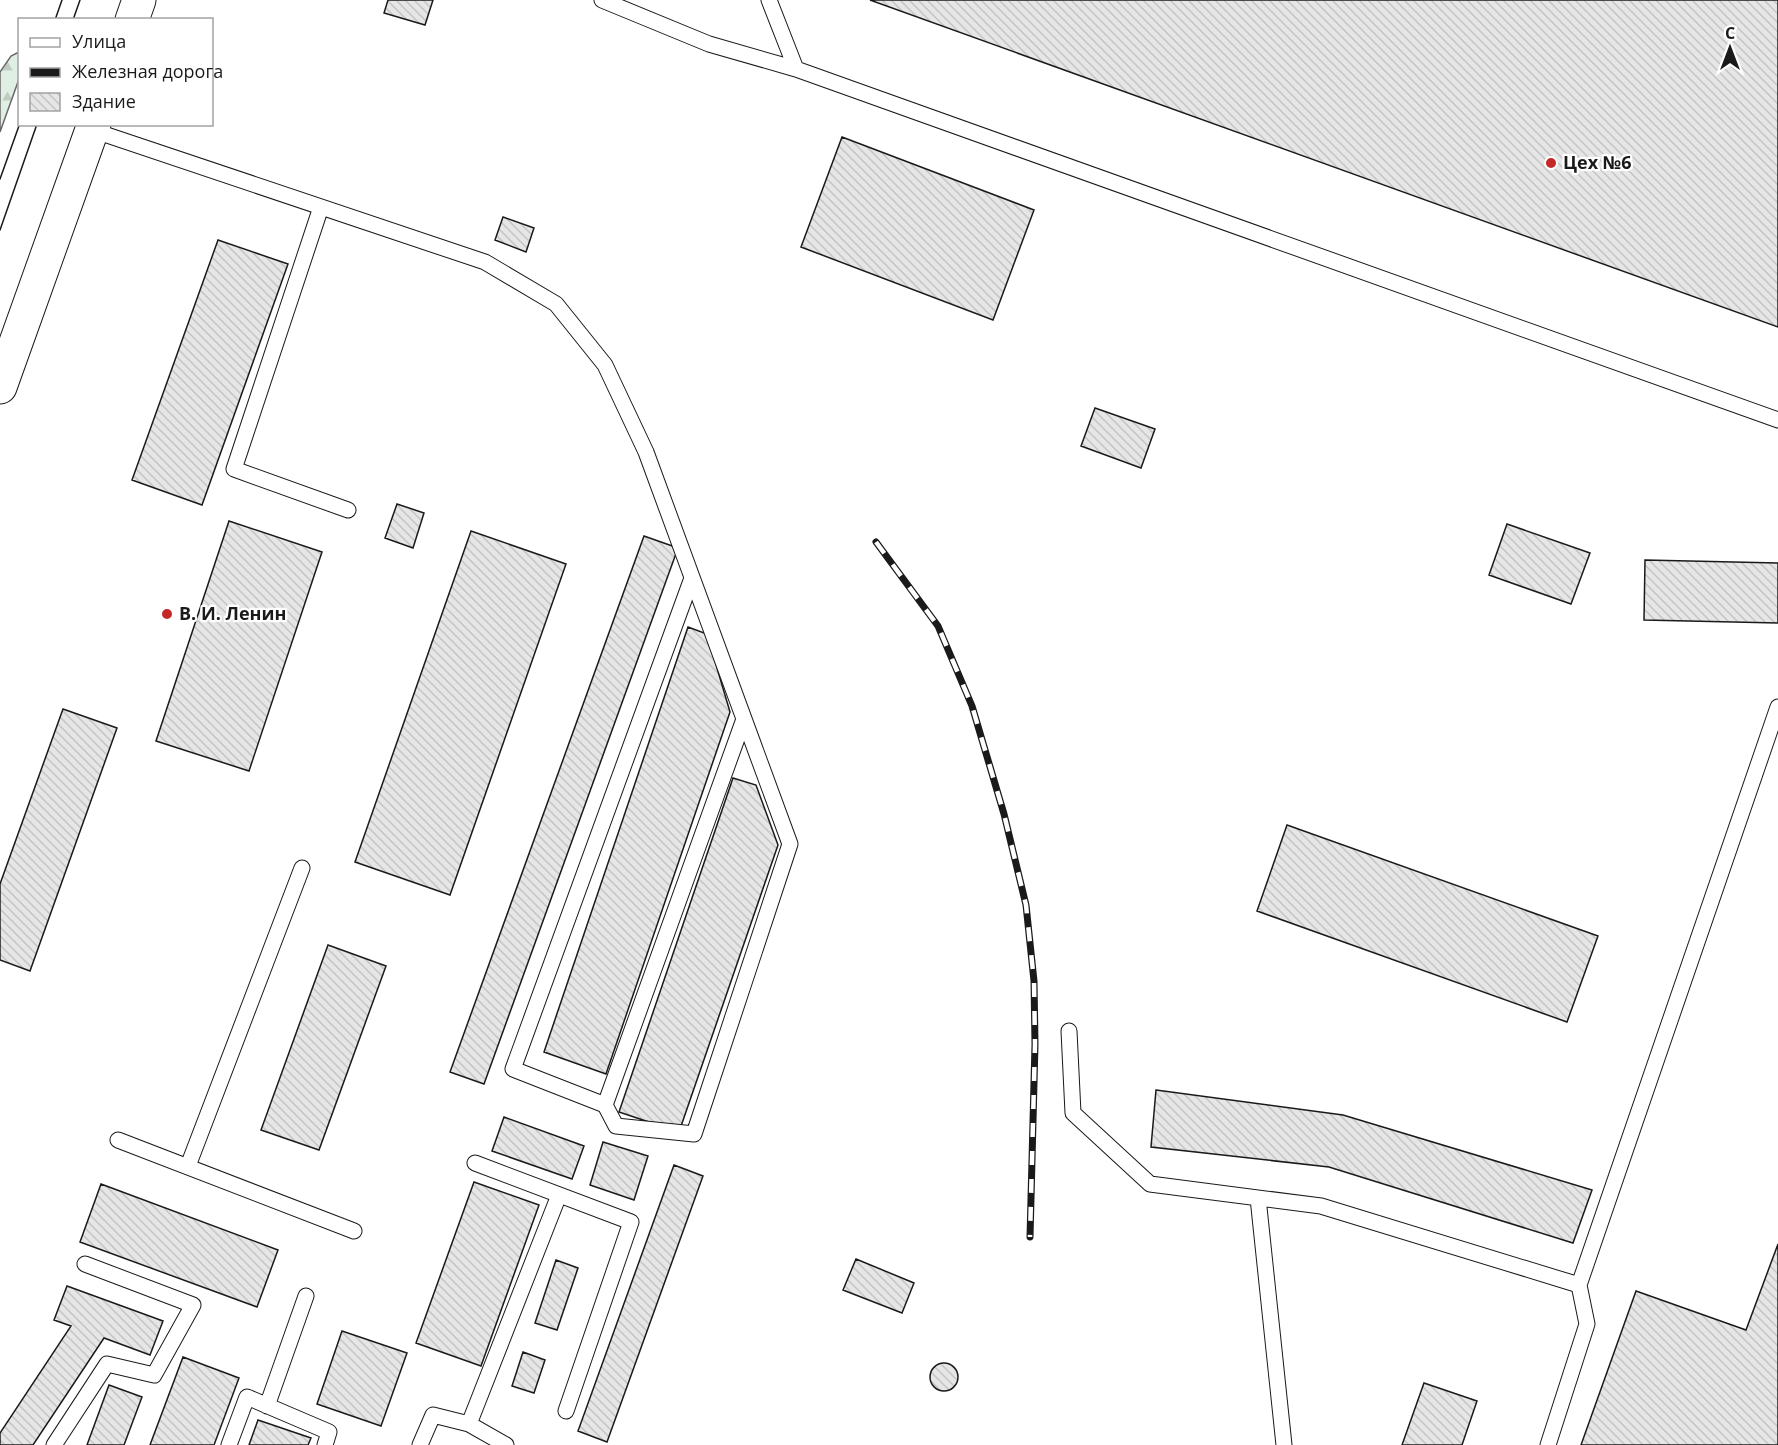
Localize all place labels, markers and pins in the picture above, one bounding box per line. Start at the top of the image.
place label: Цех №6 [1563,150,1632,174]
marker: Цех №6 [1544,156,1558,170]
place label: В. И. Ленин [179,601,286,625]
marker: В. И. Ленин [160,607,174,621]

